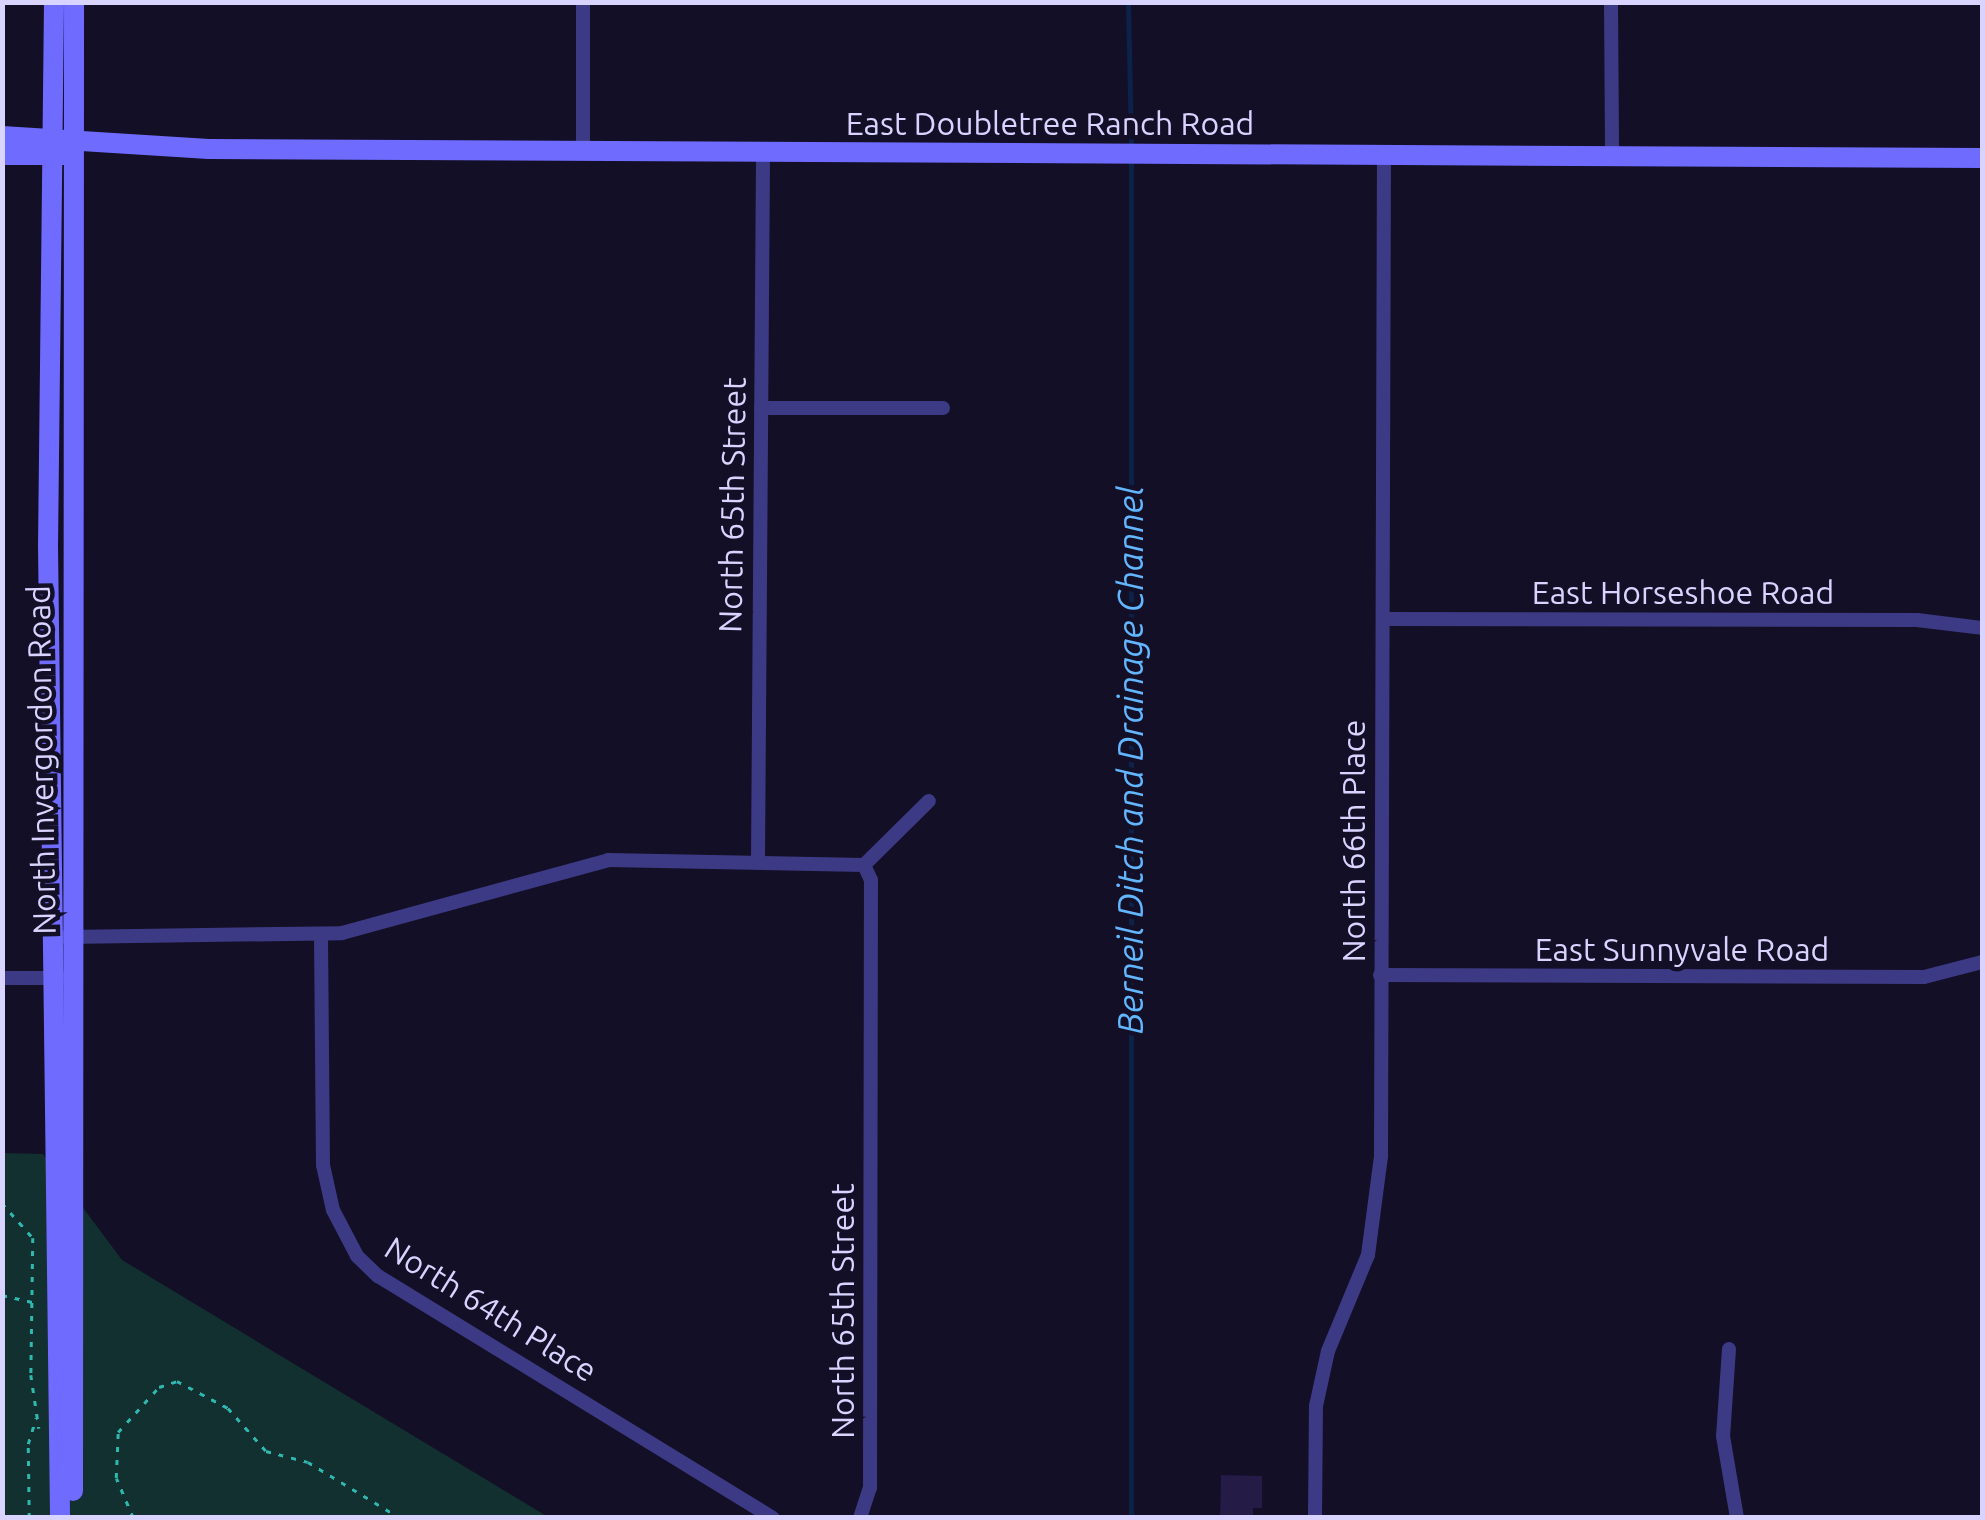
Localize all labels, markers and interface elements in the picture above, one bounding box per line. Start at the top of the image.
street label: East Doubletree Ranch Road [846,104,1254,142]
street label: North 65th Street [711,377,753,633]
water label: Berneil Ditch and Drainage Channel [1109,486,1151,1034]
street label: East Horseshoe Road [1532,573,1834,611]
street label: North Invergordon Road [19,585,63,935]
street label: North 66th Place [1334,720,1372,962]
street label: East Sunnyvale Road [1535,930,1829,968]
street label: North 65th Street [823,1183,861,1439]
street label: North 64th Place [378,1228,604,1390]

